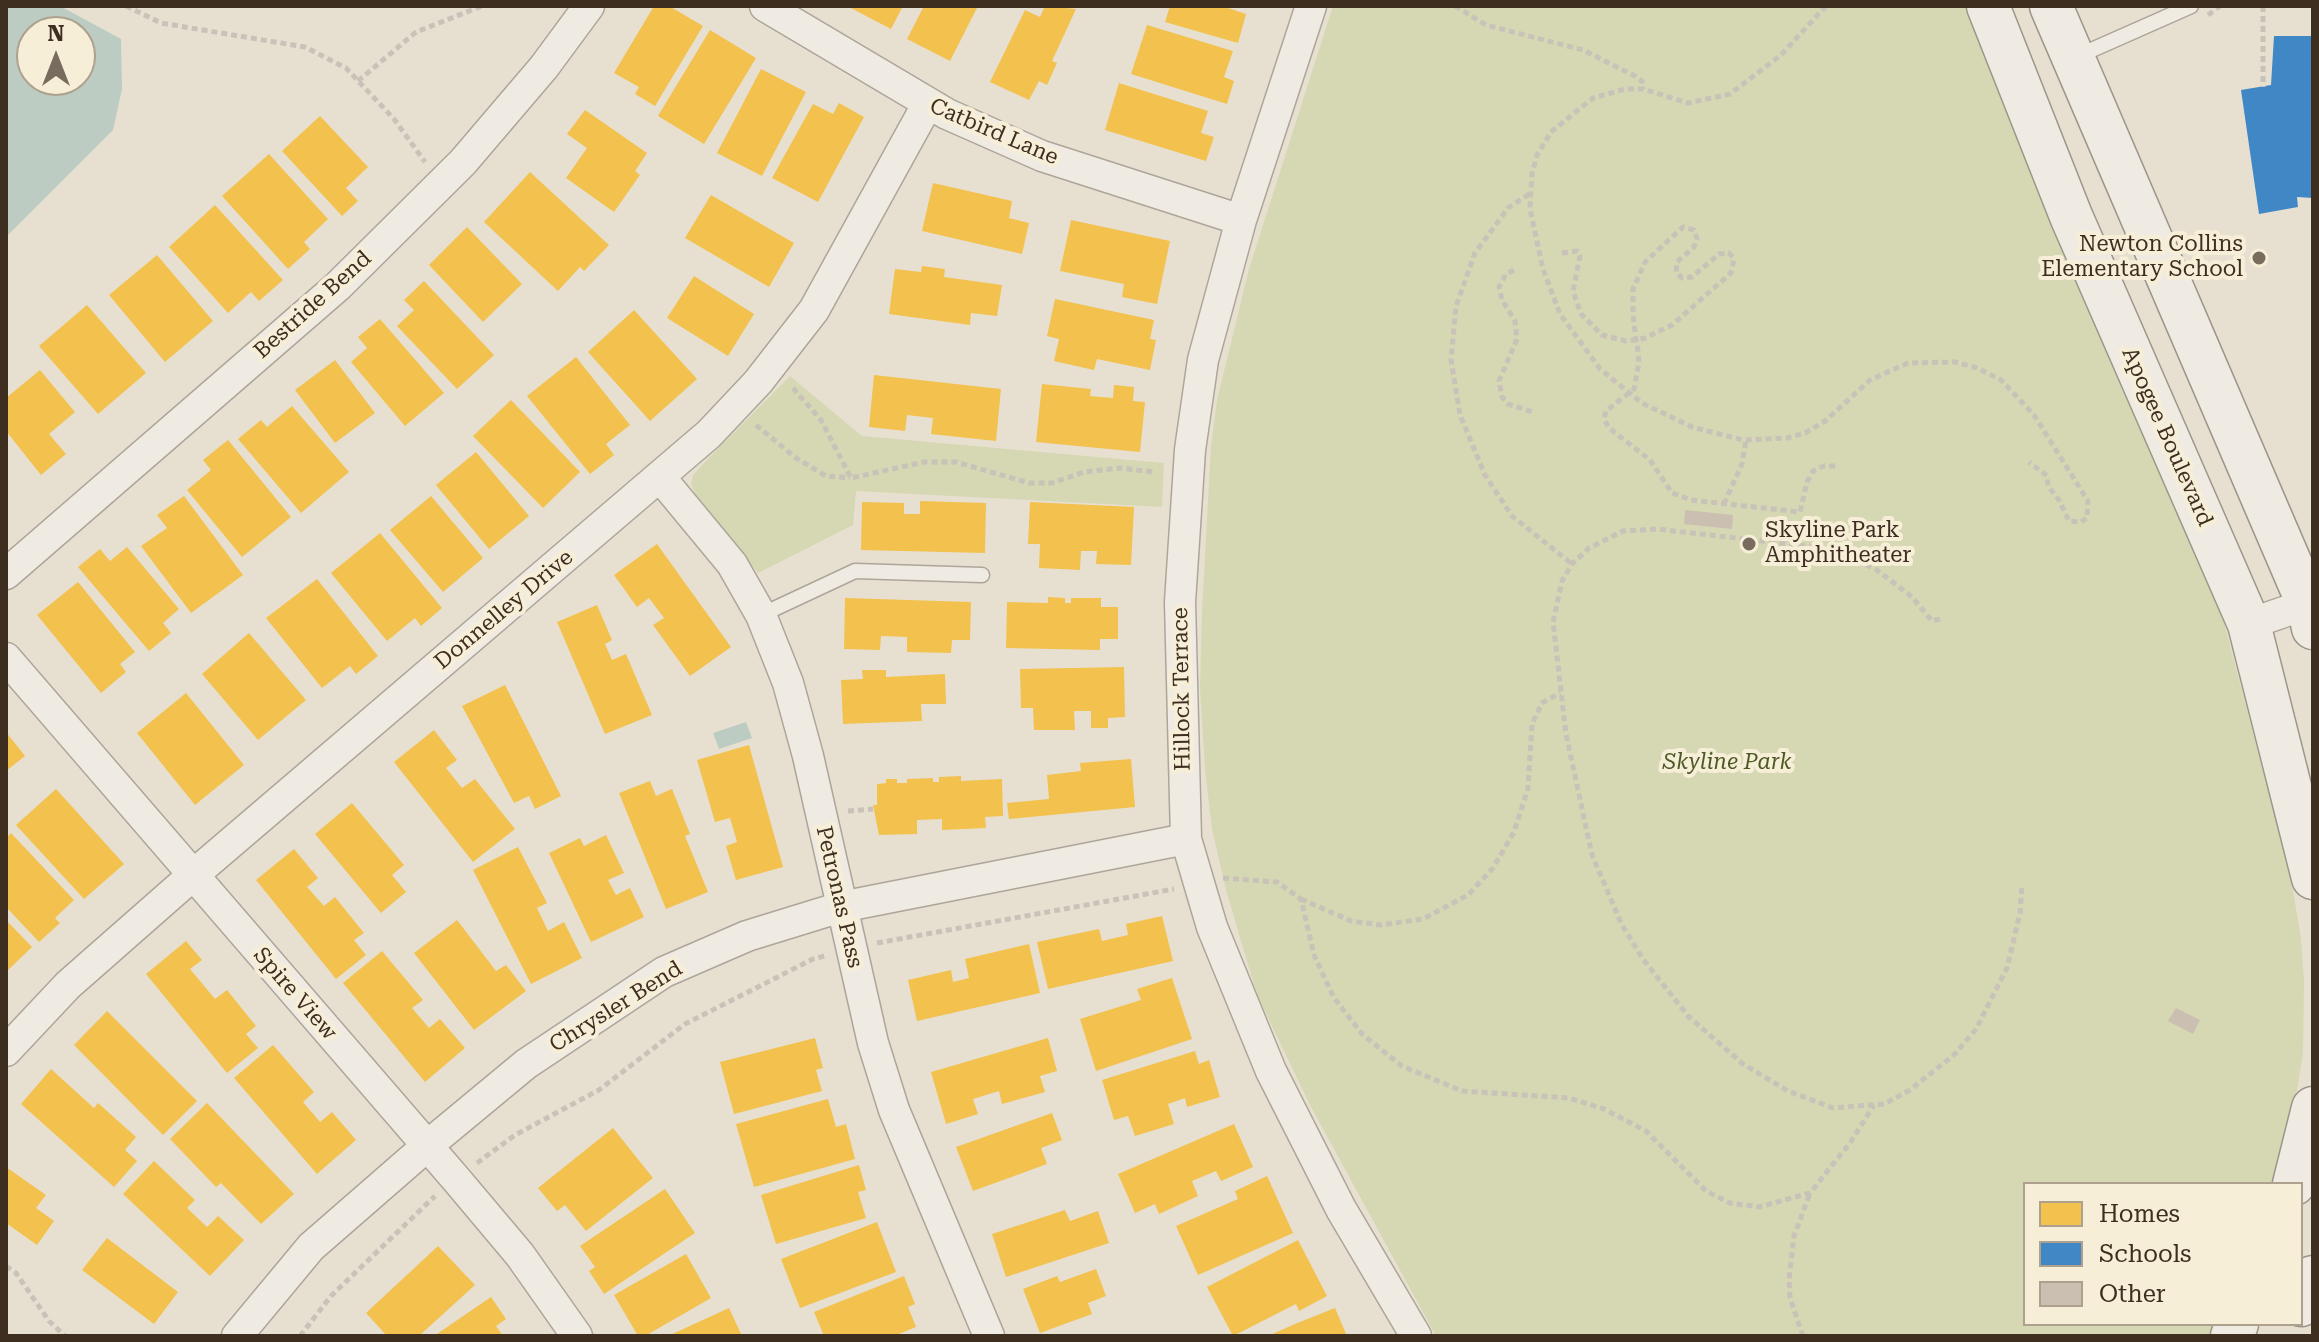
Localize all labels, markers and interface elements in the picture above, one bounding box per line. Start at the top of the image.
north arrow [16,16,96,96]
text: N [48,21,64,46]
street label: Catbird Lane [926,93,1062,171]
place label: Newton Collins Elementary School [2041,232,2243,284]
street label: Bestride Bend [249,245,377,365]
marker: Newton Collins Elementary School [2250,249,2268,267]
street label: Apogee Boulevard [2116,344,2218,530]
place label: Skyline Park Amphitheater [1765,518,1911,570]
marker: Skyline Park Amphitheater [1740,535,1758,553]
street label: Donnelley Drive [430,545,578,675]
street label: Hillock Terrace [1167,607,1197,771]
park label: Skyline Park [1663,750,1791,776]
street label: Petronas Pass [810,824,868,970]
street label: Spire View [248,942,342,1046]
street label: Chrysler Bend [545,956,687,1058]
legend [2023,1182,2303,1326]
text: Homes [2099,1200,2180,1228]
text: Schools [2099,1240,2192,1268]
text: Other [2099,1280,2166,1308]

